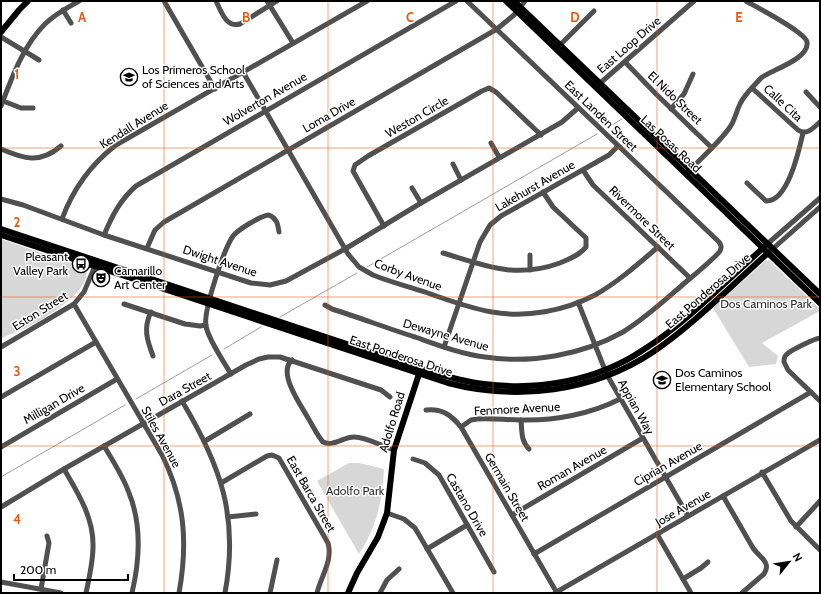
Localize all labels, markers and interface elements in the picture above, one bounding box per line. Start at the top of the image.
text: A [78,9,87,25]
text: B [242,9,250,25]
text: C [406,9,414,25]
text: D [570,9,580,25]
text: E [735,9,743,25]
street label: East Loop Drive [594,13,664,76]
place label: Los Primeros School of Sciences and Arts [142,62,245,91]
text: 1 [15,66,19,82]
school or university icon: Los Primeros School of Sciences and Arts [119,67,139,87]
street label: El Nido Street [645,68,706,127]
street label: Wolverton Avenue [220,69,309,129]
street label: East Landen Street [562,77,641,154]
street label: Calle Cita [761,81,806,125]
street label: Weston Circle [383,92,451,141]
street label: Loma Drive [300,93,358,136]
street label: Kendall Avenue [97,98,171,152]
street label: Las Posas Road [638,112,705,175]
street label: Lakehurst Avenue [492,157,577,214]
street label: Rivermore Street [606,182,678,253]
text: 2 [14,214,21,230]
street label: Dwight Avenue [181,241,259,280]
place label: Pleasant Valley Park [13,249,69,278]
street label: East Ponderosa Drive [662,250,753,332]
bus stop icon: Pleasant Valley Park [71,254,91,274]
street label: Corby Avenue [372,255,444,294]
place label: Camarillo Art Center [114,263,166,292]
theatre icon: Camarillo Art Center [91,268,111,288]
street label: Eston Street [9,288,70,333]
park label: Dos Caminos Park [720,296,812,311]
street label: Dewayne Avenue [401,315,491,354]
street label: East Ponderosa Drive [348,332,455,379]
text: 3 [13,363,21,379]
place label: Dos Caminos Elementary School [675,365,771,394]
street label: Dara Street [156,368,213,409]
school or university icon: Dos Caminos Elementary School [652,370,672,390]
street label: Appian Way [615,376,658,437]
street label: Milligan Drive [20,380,87,427]
street label: Adolfo Road [375,390,408,454]
street label: Fenmore Avenue [474,399,560,418]
street label: Stiles Avenue [138,403,184,470]
street label: Ciprian Avenue [631,438,705,489]
street label: Roman Avenue [535,442,609,493]
street label: Germain Street [482,450,533,524]
street label: East Barca Street [284,453,339,534]
street label: Castano Drive [443,470,492,539]
park label: Adolfo Park [326,483,385,498]
street label: Jose Avenue [652,486,713,530]
text: 4 [13,511,21,527]
north arrow [769,542,809,582]
text: N [790,550,806,564]
scale bar [14,556,128,582]
text: 200 m [20,562,56,577]

